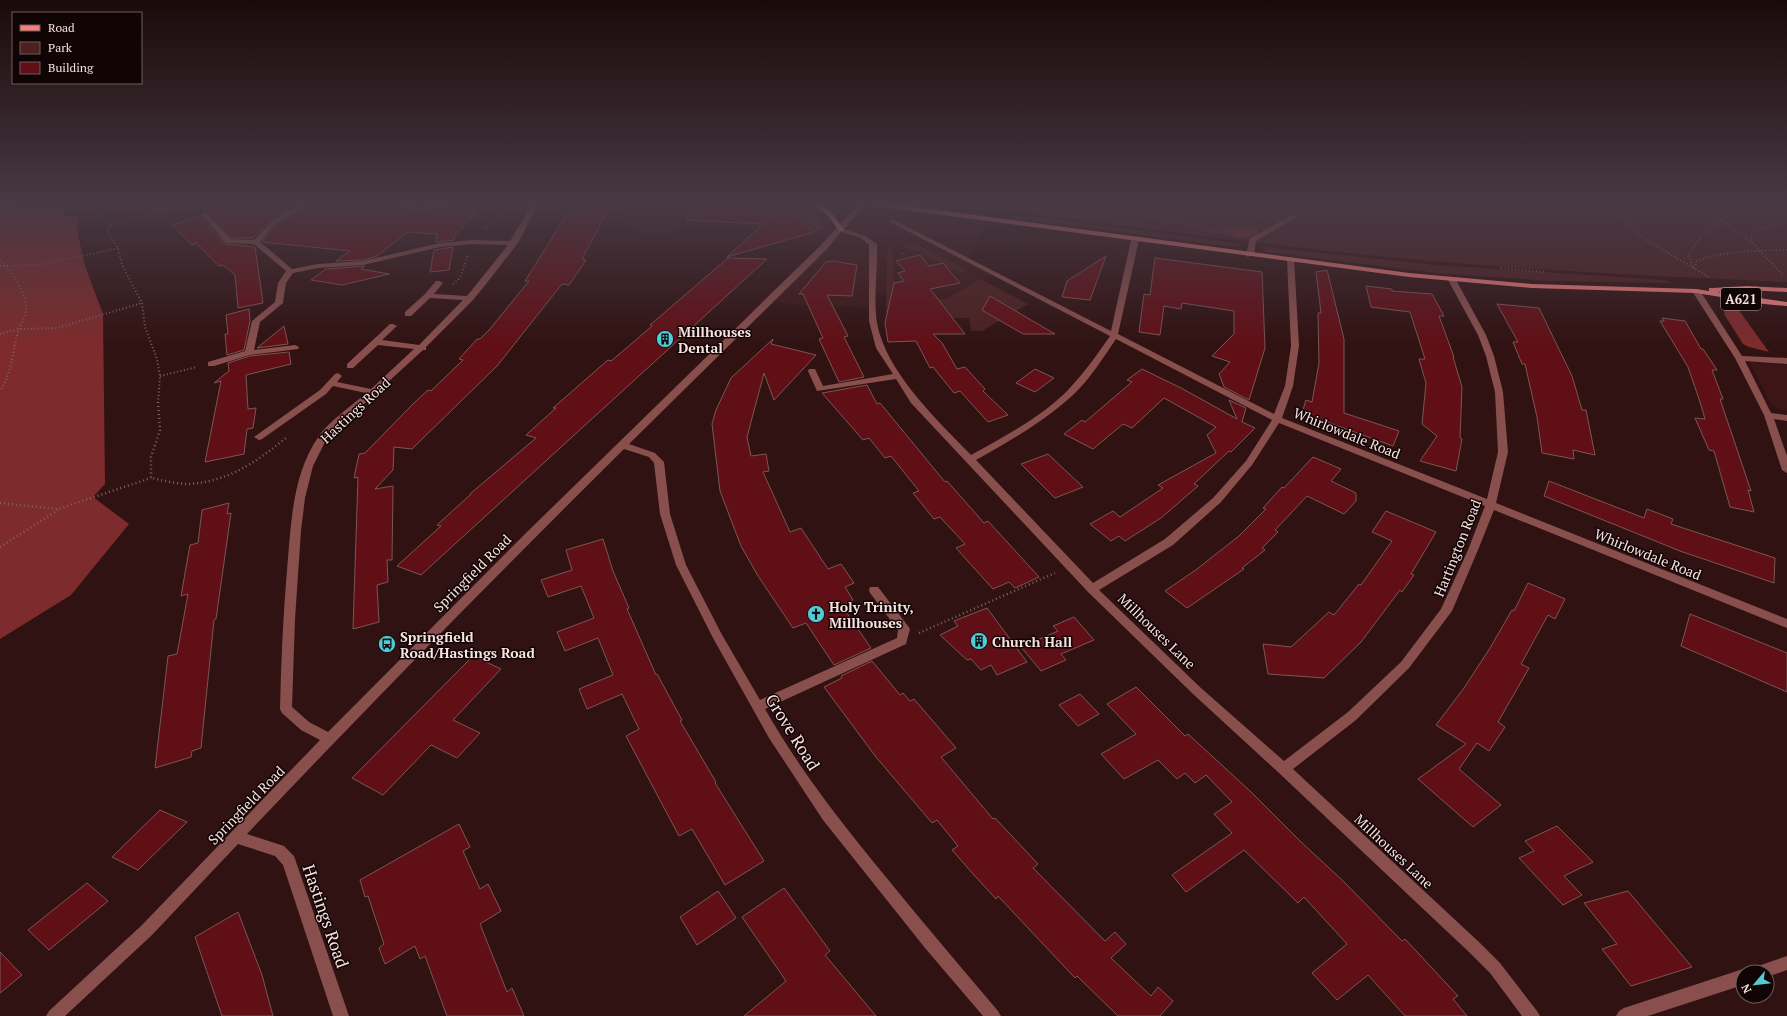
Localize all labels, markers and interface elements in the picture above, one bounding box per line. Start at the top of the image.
legend [12,12,142,84]
text: Road [48,20,75,35]
text: Park [48,40,73,55]
text: Building [48,60,94,75]
road number: A621 [1721,288,1761,310]
place label: Millhouses Dental [678,322,751,357]
building icon: Millhouses Dental [655,329,675,349]
street label: Hastings Road [316,373,394,447]
street label: Whirlowdale Road [1291,403,1403,463]
street label: Hartington Road [1429,496,1485,600]
street label: Whirlowdale Road [1592,524,1704,584]
street label: Springfield Road [429,530,515,616]
street label: Millhouses Lane [1114,589,1200,673]
place label: Holy Trinity, Millhouses [829,597,914,632]
church icon: Holy Trinity, Millhouses [806,604,826,624]
place label: Springfield Road/Hastings Road [400,627,535,662]
building icon: Church Hall [969,631,989,651]
place label: Church Hall [992,632,1073,651]
bus stop icon: Springfield Road/Hastings Road [377,634,397,654]
street label: Grove Road [760,689,826,775]
street label: Springfield Road [203,761,289,849]
street label: Millhouses Lane [1350,809,1438,893]
street label: Hastings Road [298,861,355,971]
north arrow [1735,964,1775,1004]
text: N [1738,981,1754,996]

